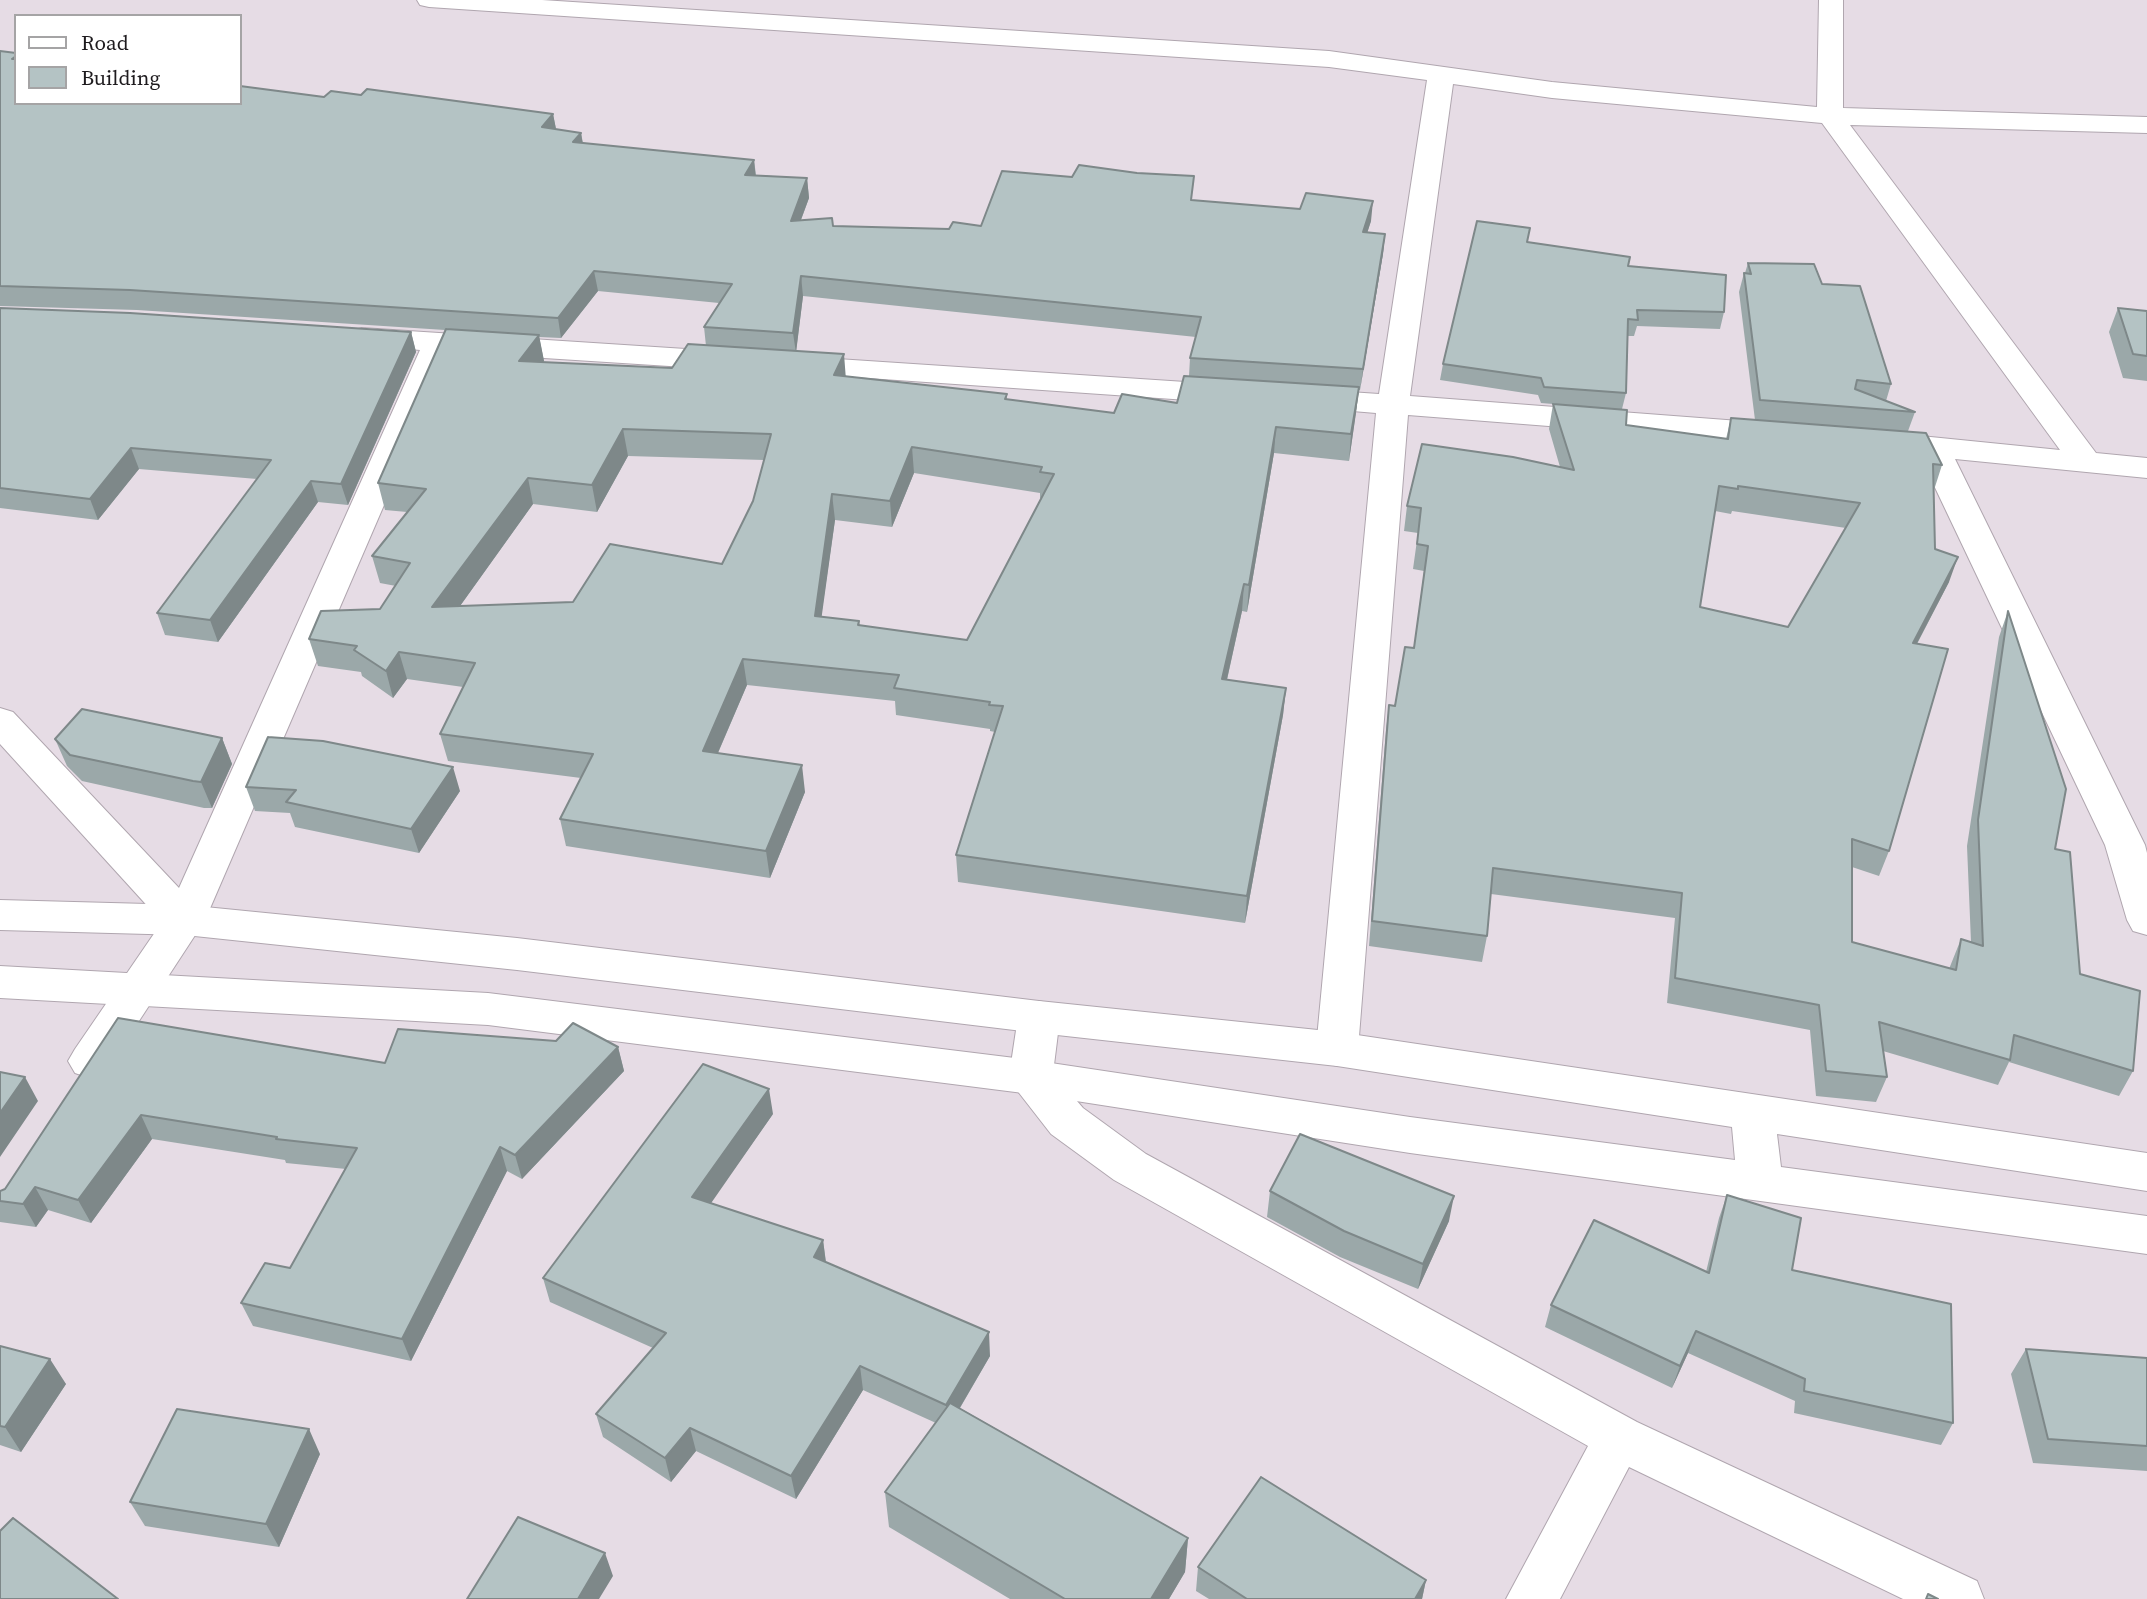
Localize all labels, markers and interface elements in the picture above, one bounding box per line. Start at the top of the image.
legend [14,14,242,105]
text: Road [81,28,129,57]
text: Building [81,63,160,92]

